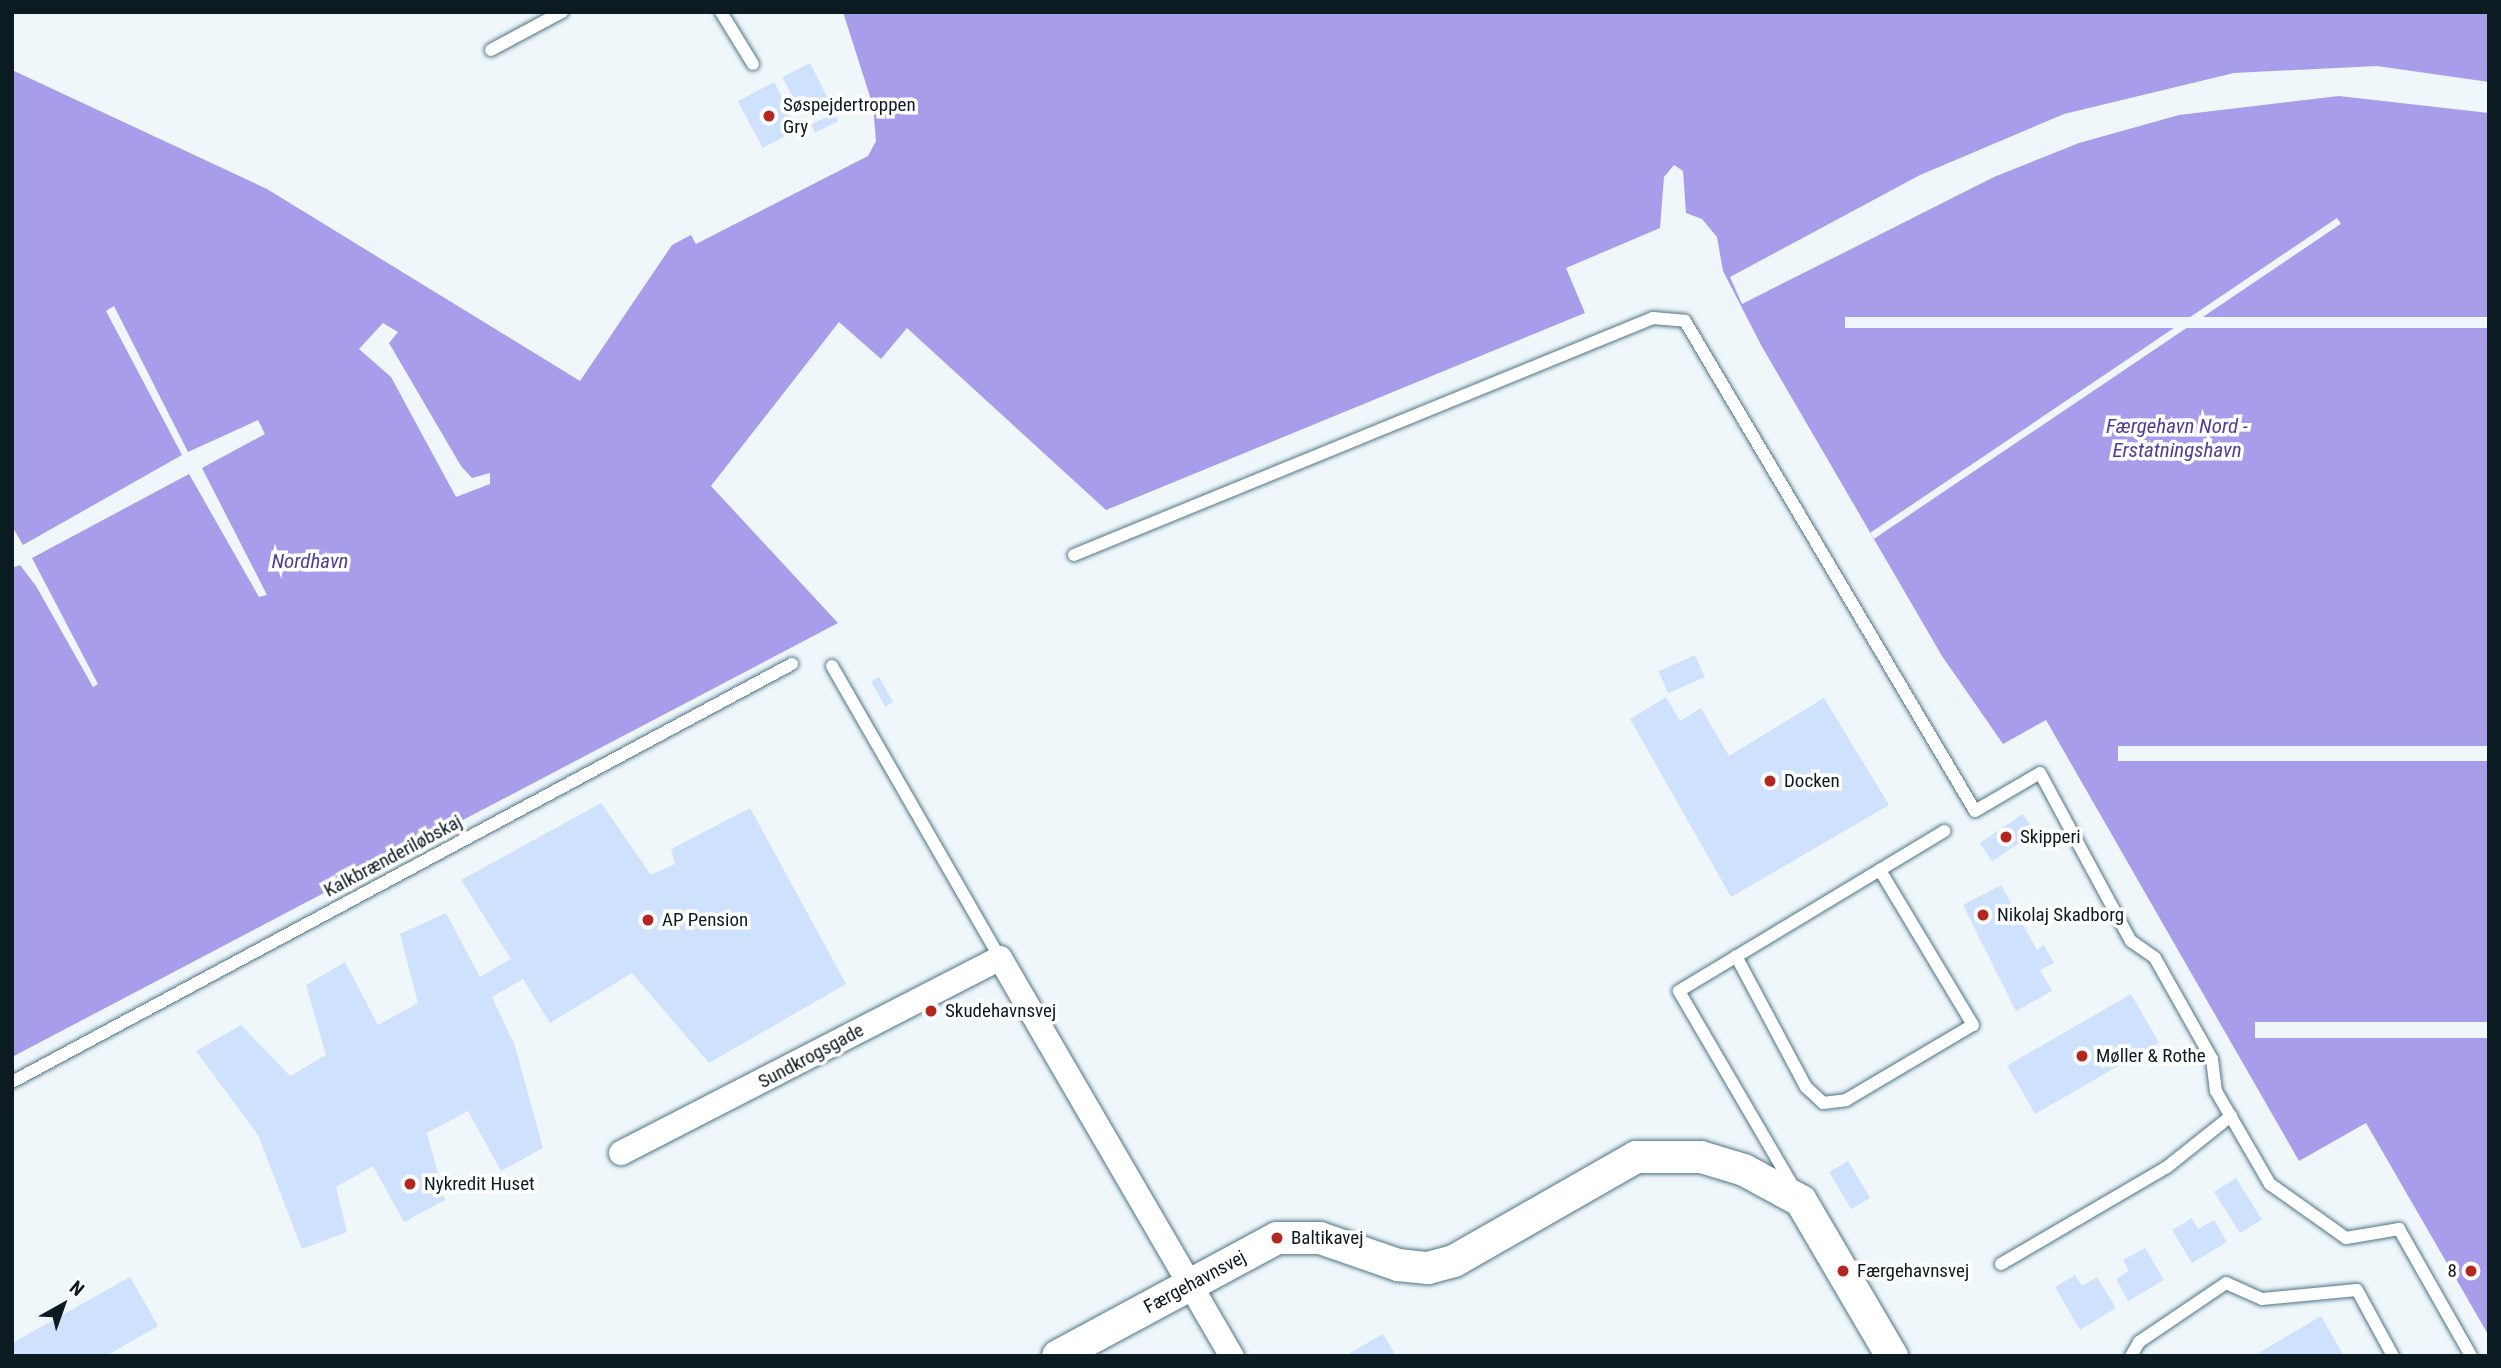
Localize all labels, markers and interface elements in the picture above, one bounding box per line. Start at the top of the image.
place label: Søspejdertroppen Gry [783,94,916,138]
marker: Søspejdertroppen Gry [761,108,777,124]
water label: Færgehavn Nord - Erstatningshavn [2106,413,2248,463]
water label: Nordhavn [272,548,348,574]
place label: Docken [1784,770,1840,792]
marker: Docken [1762,773,1778,789]
street label: Kalkbrænderiløbskaj [320,810,466,902]
place label: Skipperi [2020,826,2081,848]
marker: Skipperi [1998,829,2014,845]
place label: Nikolaj Skadborg [1997,904,2124,926]
marker: Nikolaj Skadborg [1975,907,1991,923]
place label: AP Pension [662,909,748,931]
marker: AP Pension [640,912,656,928]
place label: Skudehavnsvej [945,1000,1056,1022]
marker: Skudehavnsvej [923,1003,939,1019]
street label: Sundkrogsgade [754,1019,868,1093]
place label: Møller & Rothe [2096,1045,2206,1067]
marker: Møller & Rothe [2074,1048,2090,1064]
place label: Nykredit Huset [424,1173,535,1195]
marker: Nykredit Huset [402,1176,418,1192]
place label: Baltikavej [1291,1227,1364,1249]
marker: Baltikavej [1269,1230,1285,1246]
street label: Færgehavnsvej [1140,1246,1250,1318]
place label: Færgehavnsvej [1857,1260,1969,1282]
place label: 8 [2448,1260,2457,1282]
marker: Færgehavnsvej [1835,1263,1851,1279]
marker: 8 [2463,1263,2479,1279]
north arrow [28,1270,98,1340]
text: N [65,1276,89,1301]

